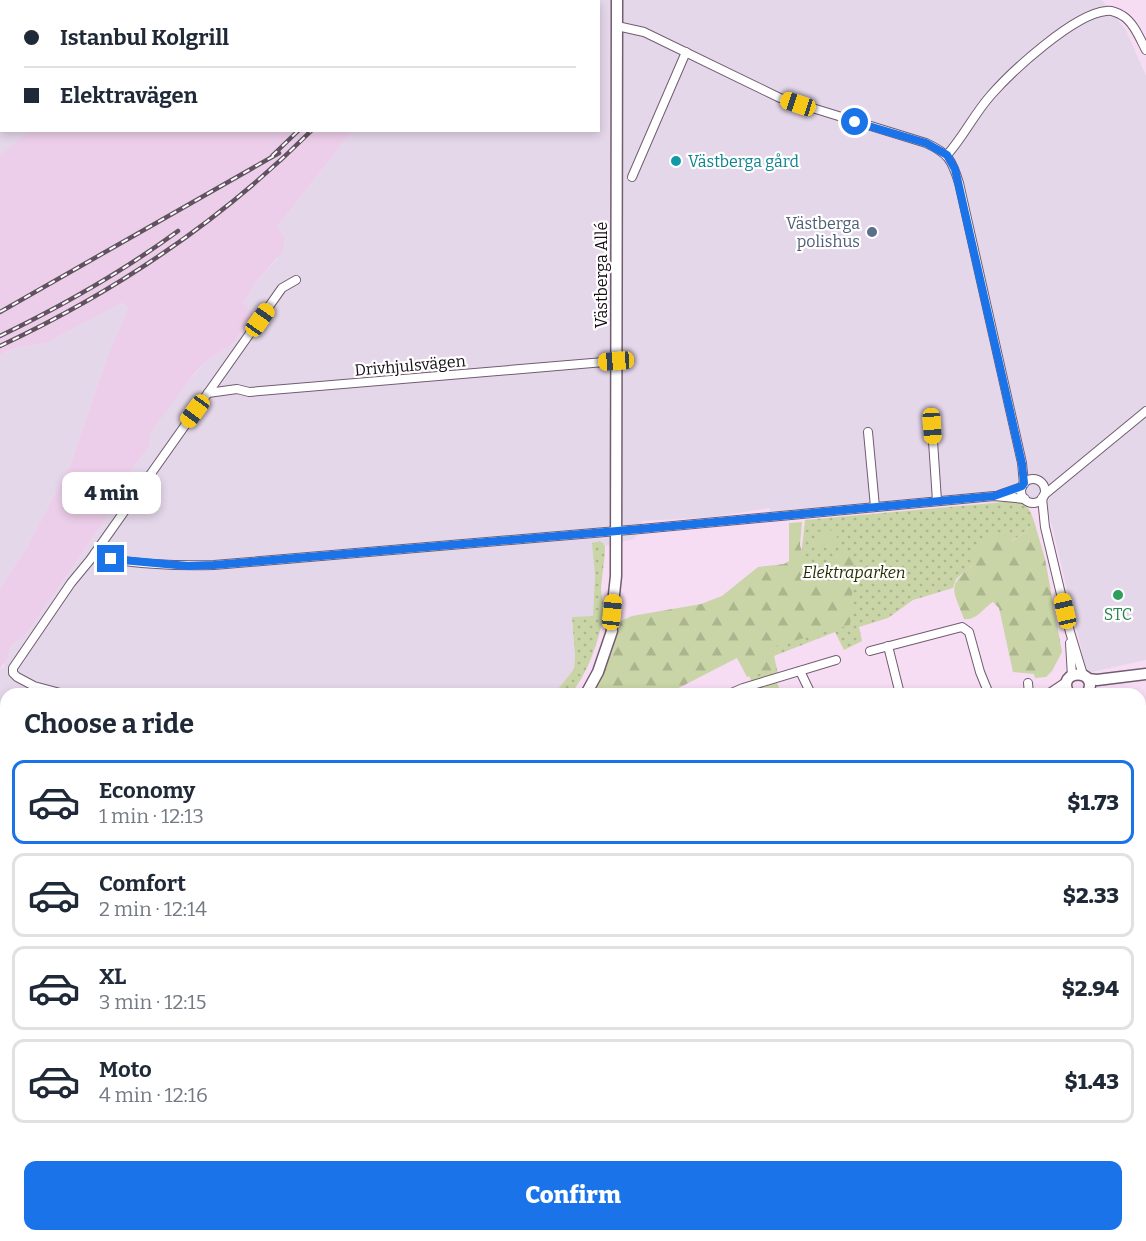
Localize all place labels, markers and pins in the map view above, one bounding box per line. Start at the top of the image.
place label: Västberga gård [688,152,799,171]
marker: Västberga gård [669,154,683,168]
place label: Västberga polishus [786,214,860,251]
marker: Västberga polishus [865,225,879,239]
marker: STC [1111,588,1125,602]
place label: STC [1104,605,1132,624]

